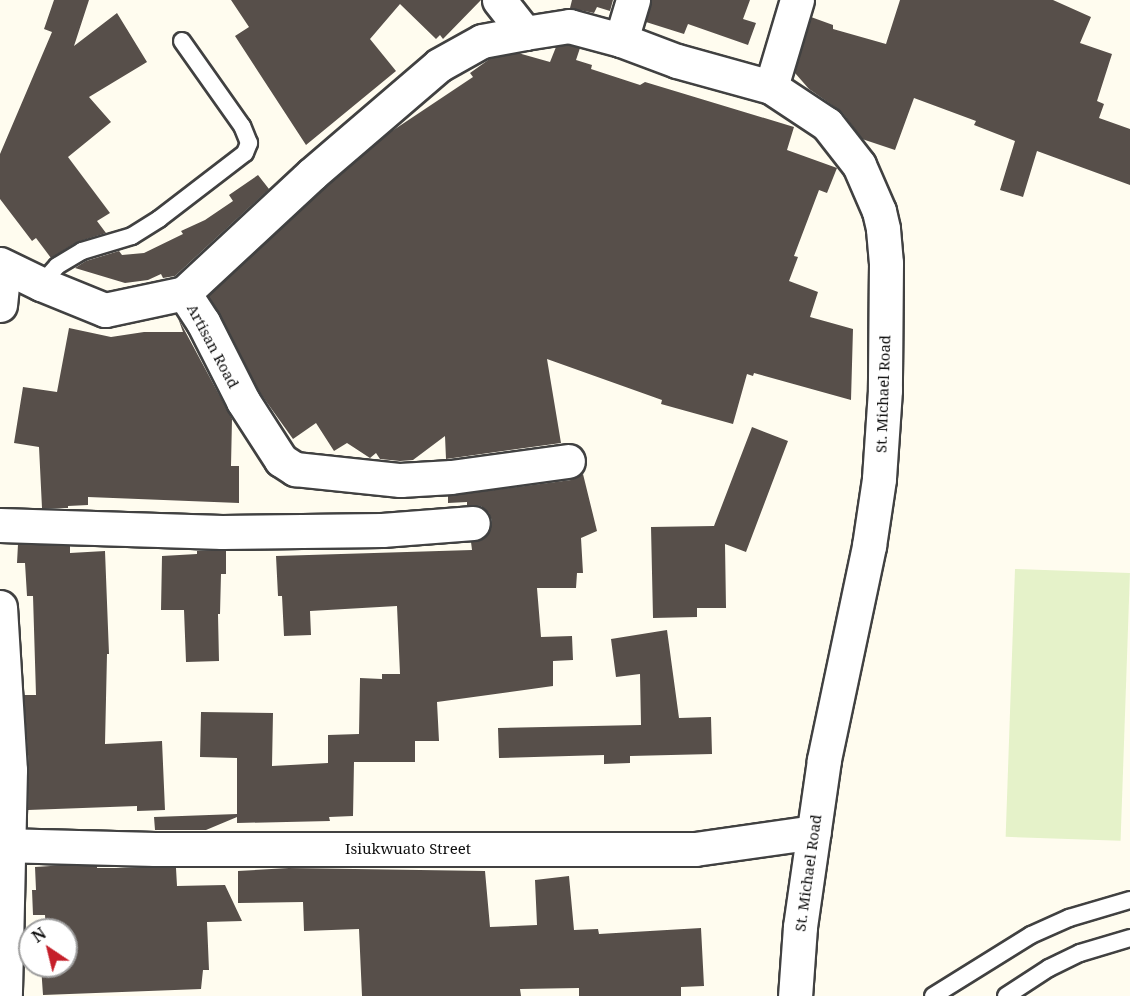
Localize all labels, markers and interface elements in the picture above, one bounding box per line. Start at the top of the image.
street label: Artisan Road [183,301,243,391]
street label: St. Michael Road [872,335,894,453]
street label: St. Michael Road [791,813,825,933]
street label: Isiukwuato Street [345,840,471,858]
north arrow [18,918,78,978]
text: N [27,922,50,948]

